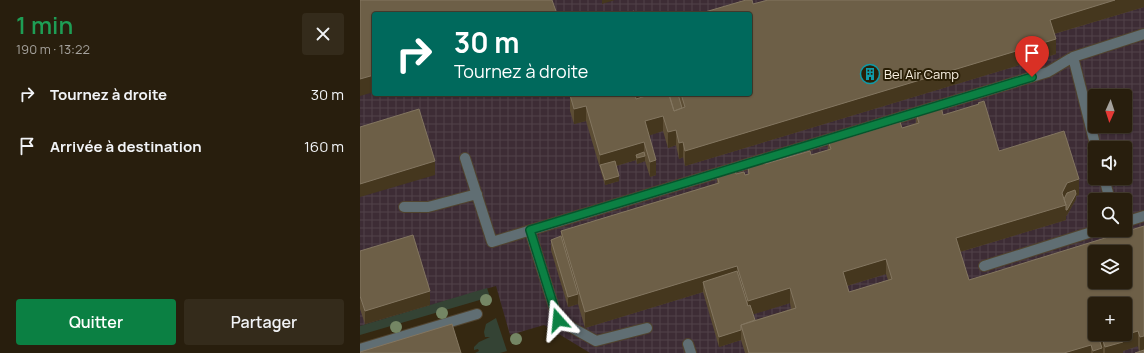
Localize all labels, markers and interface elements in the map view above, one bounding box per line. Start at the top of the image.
text: 1 min [16,8,73,41]
button: close [302,13,344,55]
text: 30 m [454,23,519,61]
icon: right [388,28,440,80]
pin [1015,36,1049,77]
text: 190 m · 13:22 [16,40,90,58]
icon: arrive [1021,42,1043,64]
text: Tournez à droite [454,59,588,83]
building icon: Bel Air Camp [859,63,881,85]
place label: Bel Air Camp [884,65,959,83]
icon: right [16,83,38,105]
text: Tournez à droite [50,84,167,105]
text: 30 m [311,84,344,105]
north arrow [1088,89,1132,133]
map controls [1088,89,1132,341]
icon: arrive [16,135,38,157]
text: Arrivée à destination [50,136,202,157]
text: 160 m [304,136,344,157]
button: sound [1088,141,1132,185]
button: search [1088,193,1132,237]
button: layers [1088,245,1132,289]
button: + [1088,297,1132,341]
button: Quitter [16,299,176,345]
button: Partager [184,299,344,345]
position arrow [537,299,579,341]

